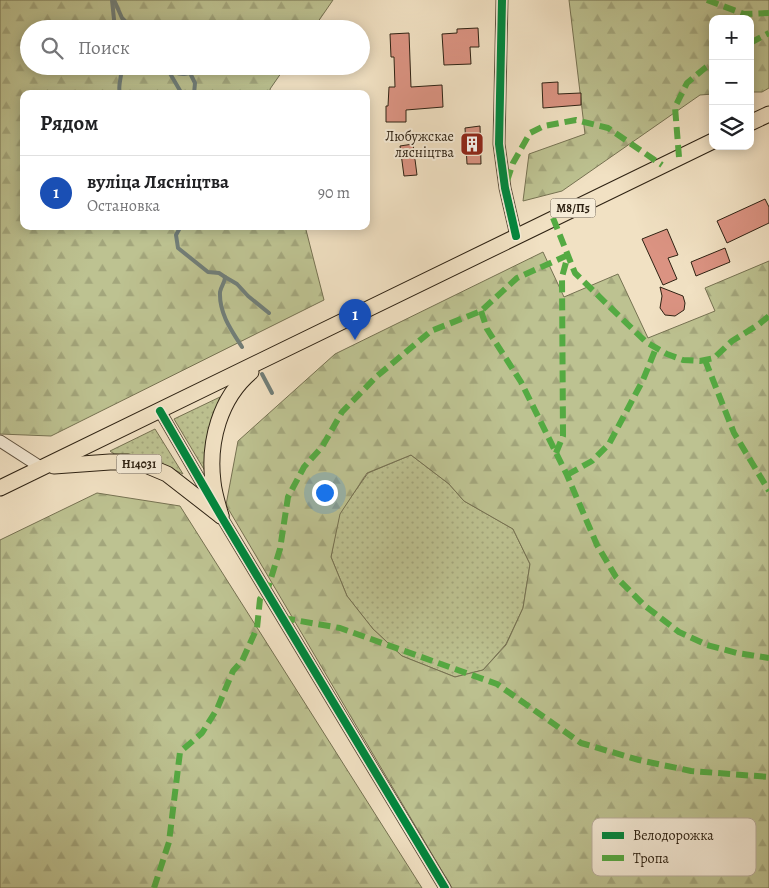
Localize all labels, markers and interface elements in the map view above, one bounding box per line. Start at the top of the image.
map controls [709,15,754,150]
button: + [709,15,754,60]
search box [20,20,370,75]
icon: search [38,34,66,62]
text: Поиск [78,35,130,61]
button: − [709,60,754,105]
button: layers [709,105,754,150]
text: Рядом [40,109,98,137]
place label: Любужскае лясніцтва [385,127,455,162]
building icon: Любужскае лясніцтва [459,131,485,157]
text: вуліца Лясніцтва [87,169,229,195]
text: 1 [53,182,59,204]
text: 90 m [318,182,350,204]
text: Остановка [87,195,160,217]
road number: М8/П5 [550,198,596,218]
pin: 1 [339,299,371,340]
road number: Н14031 [116,454,162,474]
your location [312,480,338,506]
legend [592,818,756,876]
text: Велодорожка [633,826,714,845]
text: Тропа [633,849,670,868]

